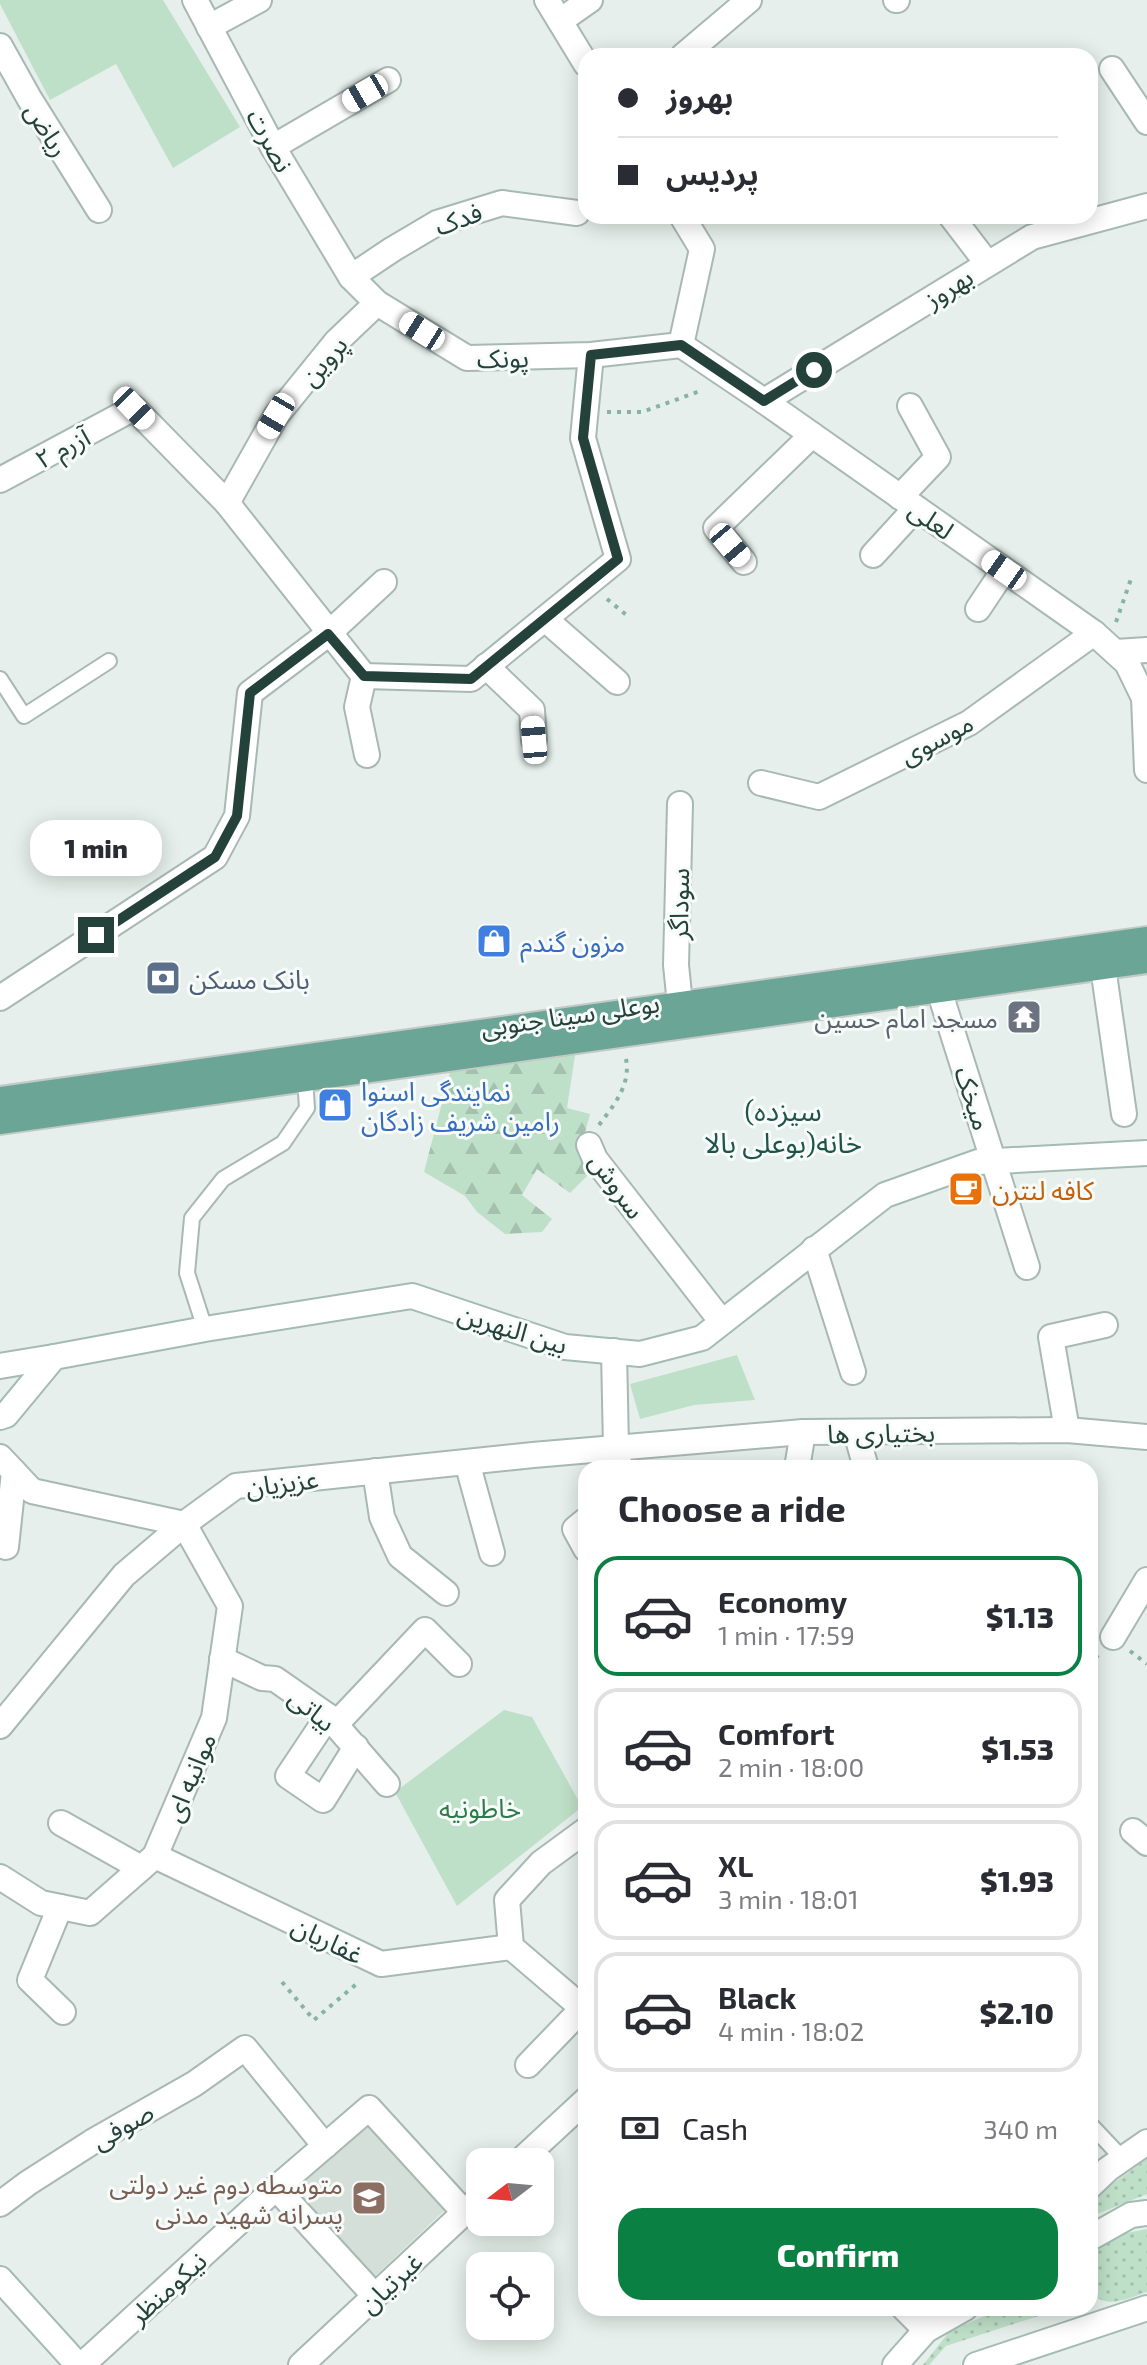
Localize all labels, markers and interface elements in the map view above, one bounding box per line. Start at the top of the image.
car [338,71,392,115]
text: بهروز [666,78,733,114]
street label: ریاض [18,96,77,163]
street label: نصرت [240,103,301,178]
text: پردیس [666,155,759,191]
street label: فدک [430,195,486,241]
street label: بهروز [917,260,979,315]
car [395,308,449,354]
street label: پروین [293,329,356,394]
street label: پونک [477,341,530,376]
route start [796,352,832,388]
car [109,382,159,434]
car [254,389,298,443]
street label: آزرم ۲ [29,419,99,479]
street label: لعلی [903,493,960,546]
car [705,519,755,571]
car [977,546,1031,594]
street label: موسوی [894,706,978,771]
car [520,715,548,765]
callout: 1 min [30,819,162,875]
text: 1 min [64,832,128,863]
street label: سوداگر [662,868,695,941]
route end [78,917,114,953]
shop icon: مزون گندم [475,922,513,960]
place label: مزون گندم [520,926,625,963]
bank icon: بانک مسکن [144,959,182,997]
place label: بانک مسکن [189,963,310,995]
street label: بوعلی سینا جنوبی [479,986,661,1043]
temple icon: مسجد امام حسین [1005,998,1043,1036]
place label: مسجد امام حسین [814,1002,998,1039]
street label: میخک [949,1062,999,1134]
place label: نمایندگی اسنوا رامین شریف زادگان [361,1075,560,1137]
shop icon: نمایندگی اسنوا رامین شریف زادگان [316,1086,354,1124]
district label: (سیزده خانه(بوعلی بالا [704,1093,862,1160]
street label: سروش [583,1146,652,1225]
cafe icon: کافه لنترن [947,1170,985,1208]
place label: کافه لنترن [992,1174,1094,1206]
street label: بین النهرین [454,1297,571,1360]
street label: بختیاری ها [827,1416,935,1449]
street label: عزیزیان [244,1462,320,1503]
text: Choose a ride [618,1486,846,1529]
icon: car [622,1580,694,1652]
text: Economy [718,1583,847,1619]
text: $1.13 [986,1598,1054,1634]
text: 1 min · 17:59 [718,1619,855,1650]
street label: بیاتی [283,1681,343,1738]
icon: car [622,1712,694,1784]
text: Comfort [718,1715,835,1751]
street label: موانیه ای [157,1728,222,1826]
text: $1.53 [981,1730,1054,1766]
text: 2 min · 18:00 [718,1751,864,1782]
park label: خاطونیه [439,1792,521,1824]
icon: car [622,1844,694,1916]
text: XL [718,1847,753,1883]
text: $1.93 [980,1862,1054,1898]
text: 3 min · 18:01 [718,1883,859,1914]
street label: غفاریان [287,1909,369,1970]
icon: car [622,1976,694,2048]
text: Black [718,1979,796,2015]
text: $2.10 [979,1994,1054,2030]
text: 4 min · 18:02 [718,2015,864,2046]
street label: صوفی [85,2095,159,2156]
icon: cash [618,2106,662,2150]
text: Cash [682,2110,748,2146]
text: 340 m [983,2113,1058,2144]
north arrow [466,2148,554,2236]
map controls [466,2148,554,2340]
place label: متوسطه دوم غیر دولتی پسرانه شهید مدنی [109,2168,343,2232]
school or university icon: متوسطه دوم غیر دولتی پسرانه شهید مدنی [350,2179,388,2217]
button: Confirm [618,2208,1058,2300]
street label: نیکومنظر [121,2244,213,2331]
street label: غیرتیان [352,2245,429,2320]
button: locate [466,2252,554,2340]

